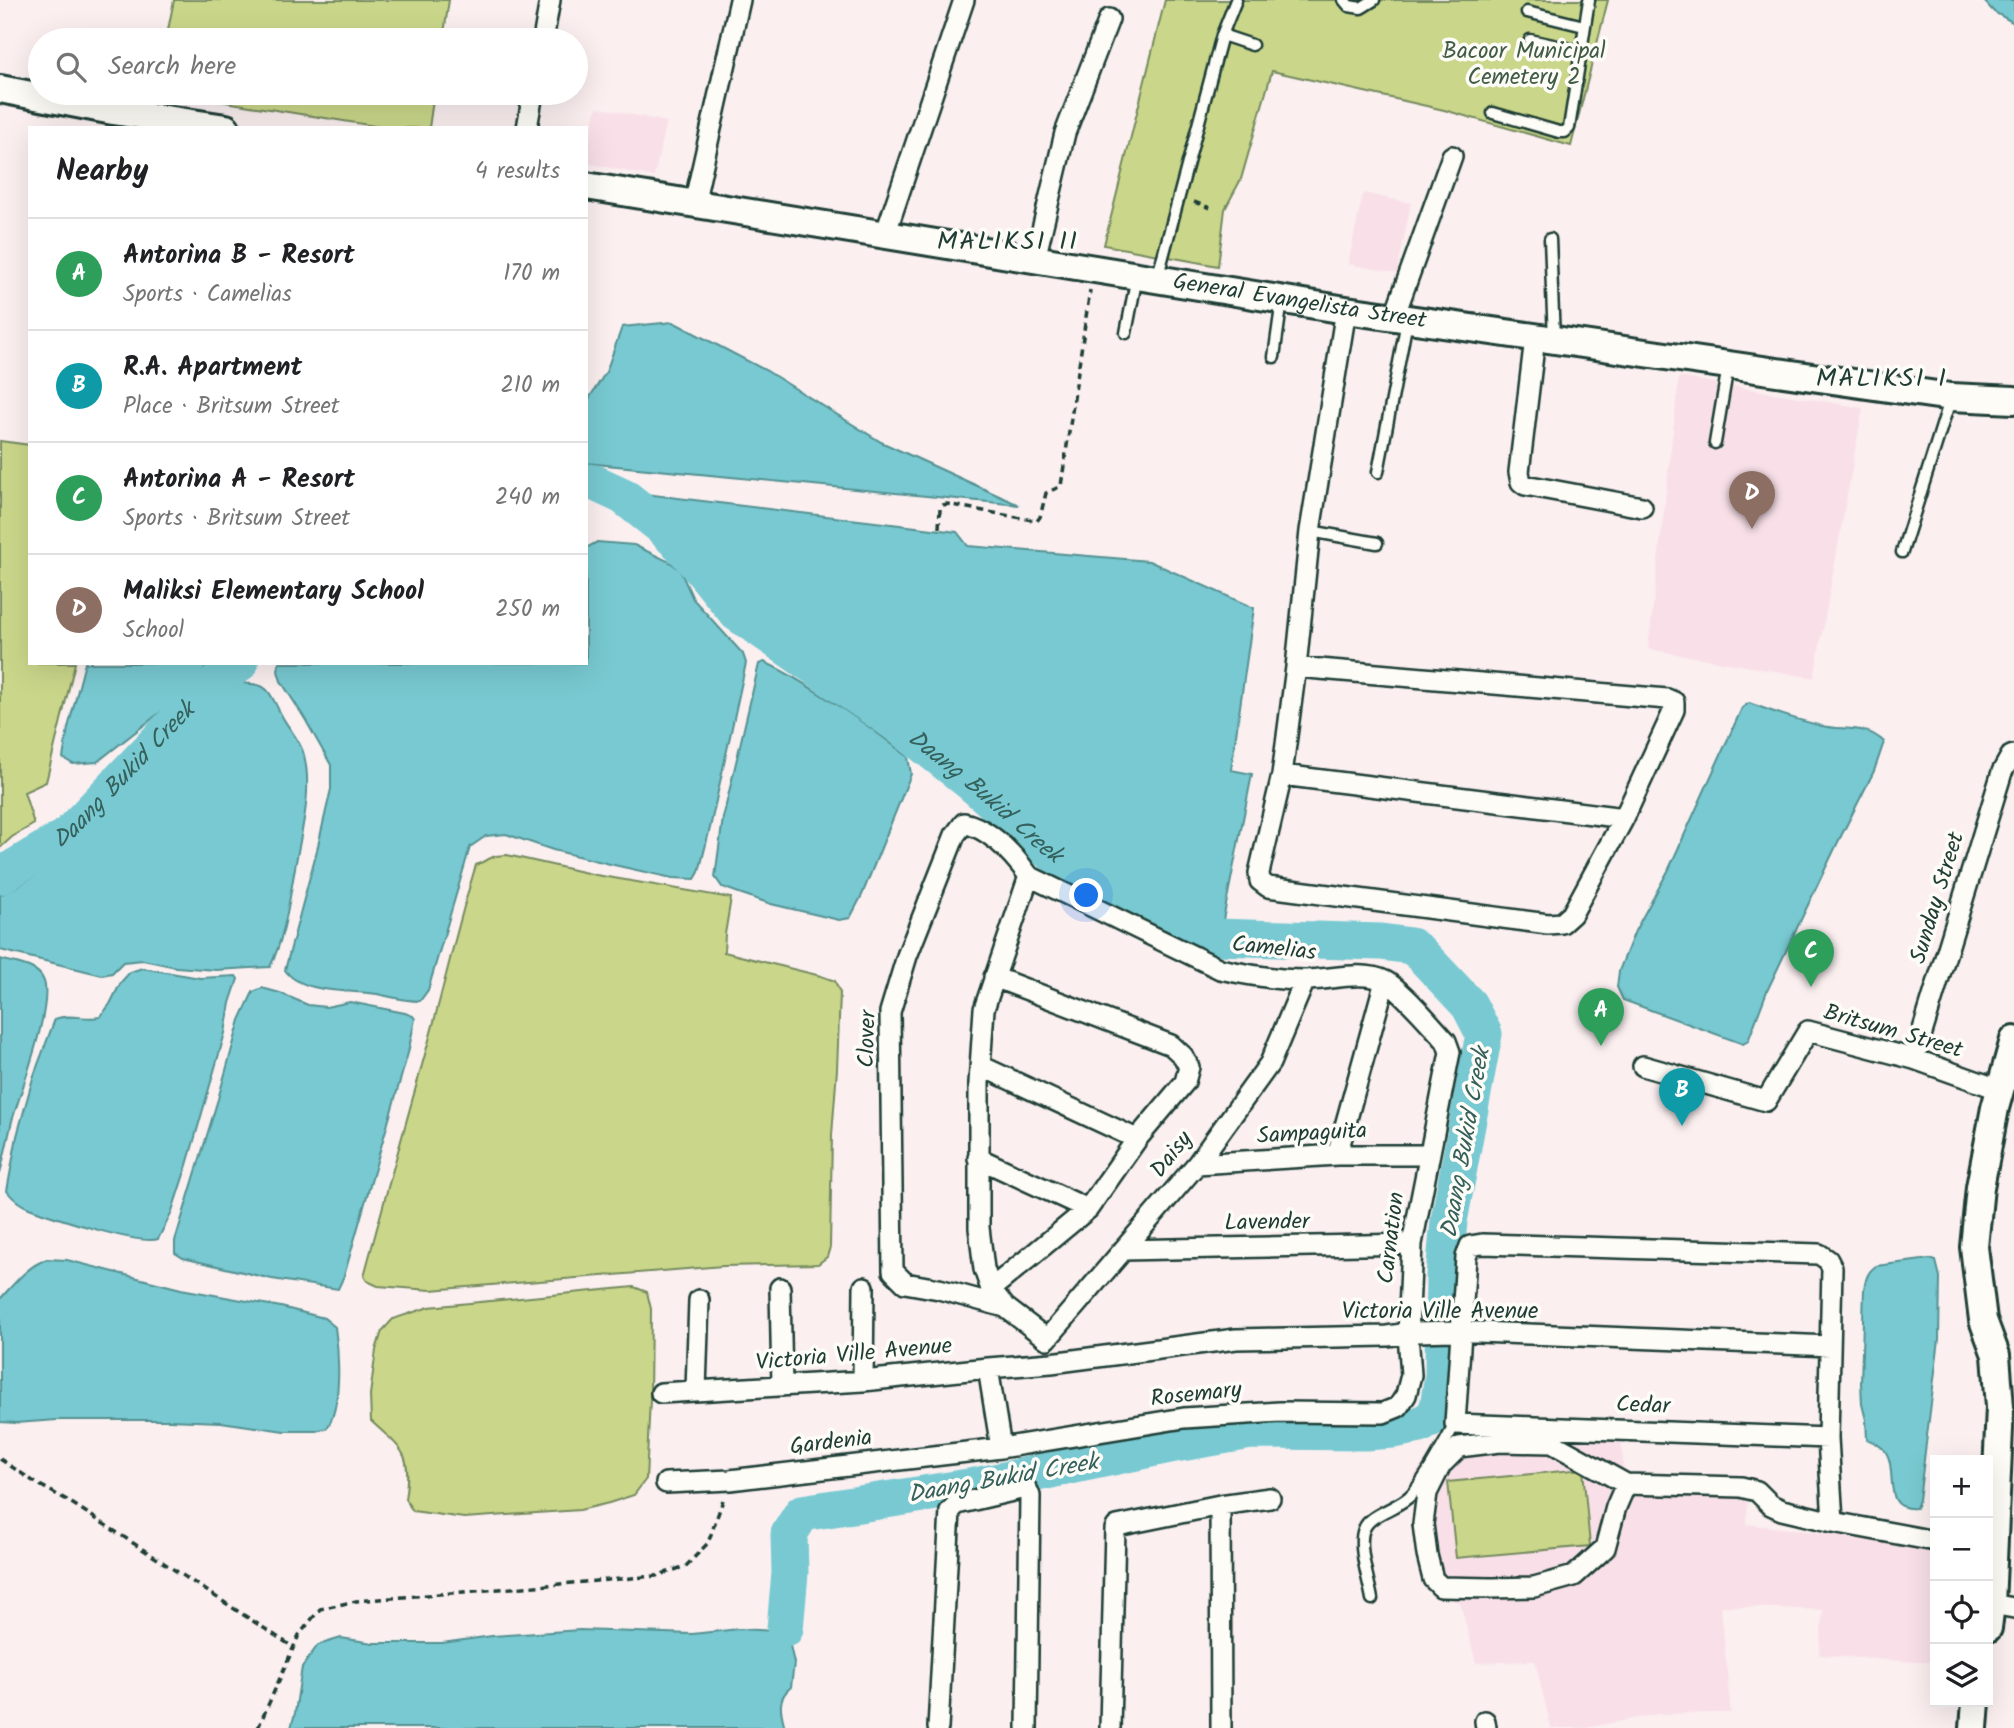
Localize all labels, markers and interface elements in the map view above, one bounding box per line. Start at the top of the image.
search box [28,28,588,105]
park label: Bacoor Municipal Cemetery 2 [1442,34,1606,96]
text: Search here [108,46,236,88]
icon: search [52,48,90,86]
text: Nearby [56,148,148,196]
text: 4 results [475,154,560,190]
district label: MALIKSI II [937,221,1079,263]
text: Antorina B - Resort [123,235,355,277]
text: A [72,256,86,292]
text: 170 m [503,256,560,292]
street label: General Evangelista Street [1170,264,1430,340]
text: Sports · Camelias [123,277,292,313]
text: R.A. Apartment [123,347,302,389]
district label: MALIKSI I [1816,358,1948,400]
text: B [72,368,86,404]
text: 210 m [500,368,560,404]
text: Place · Britsum Street [123,389,340,425]
text: Antorina A - Resort [123,459,355,501]
pin: D [1729,471,1775,529]
text: C [72,480,86,516]
text: 240 m [495,480,560,516]
text: Sports · Britsum Street [123,501,350,537]
text: Maliksi Elementary School [123,571,424,613]
text: D [71,592,87,628]
text: 250 m [495,592,560,628]
text: School [123,613,184,649]
water label: Daang Bukid Creek [45,690,207,859]
water label: Daang Bukid Creek [899,720,1073,876]
street label: Sunday Street [1901,827,1975,968]
your location [1069,878,1103,912]
street label: Camelias [1230,927,1318,971]
pin: C [1788,929,1834,987]
pin: A [1578,988,1624,1046]
street label: Britsum Street [1819,995,1968,1069]
street label: Clover [849,1008,887,1068]
water label: Daang Bukid Creek [1430,1041,1503,1241]
pin: B [1659,1068,1705,1126]
street label: Sampaguita [1256,1113,1368,1155]
street label: Daisy [1142,1123,1202,1186]
street label: Carnation [1369,1190,1415,1286]
street label: Lavender [1224,1204,1311,1242]
street label: Victoria Ville Avenue [1342,1294,1538,1330]
street label: Victoria Ville Avenue [754,1328,954,1382]
street label: Rosemary [1149,1372,1244,1418]
street label: Cedar [1615,1387,1672,1425]
street label: Gardenia [788,1420,874,1466]
water label: Daang Bukid Creek [905,1442,1105,1515]
map controls [1930,1455,1993,1707]
button: + [1930,1455,1993,1518]
button: − [1930,1518,1993,1581]
button: locate [1930,1581,1993,1644]
button: layers [1930,1644,1993,1707]

